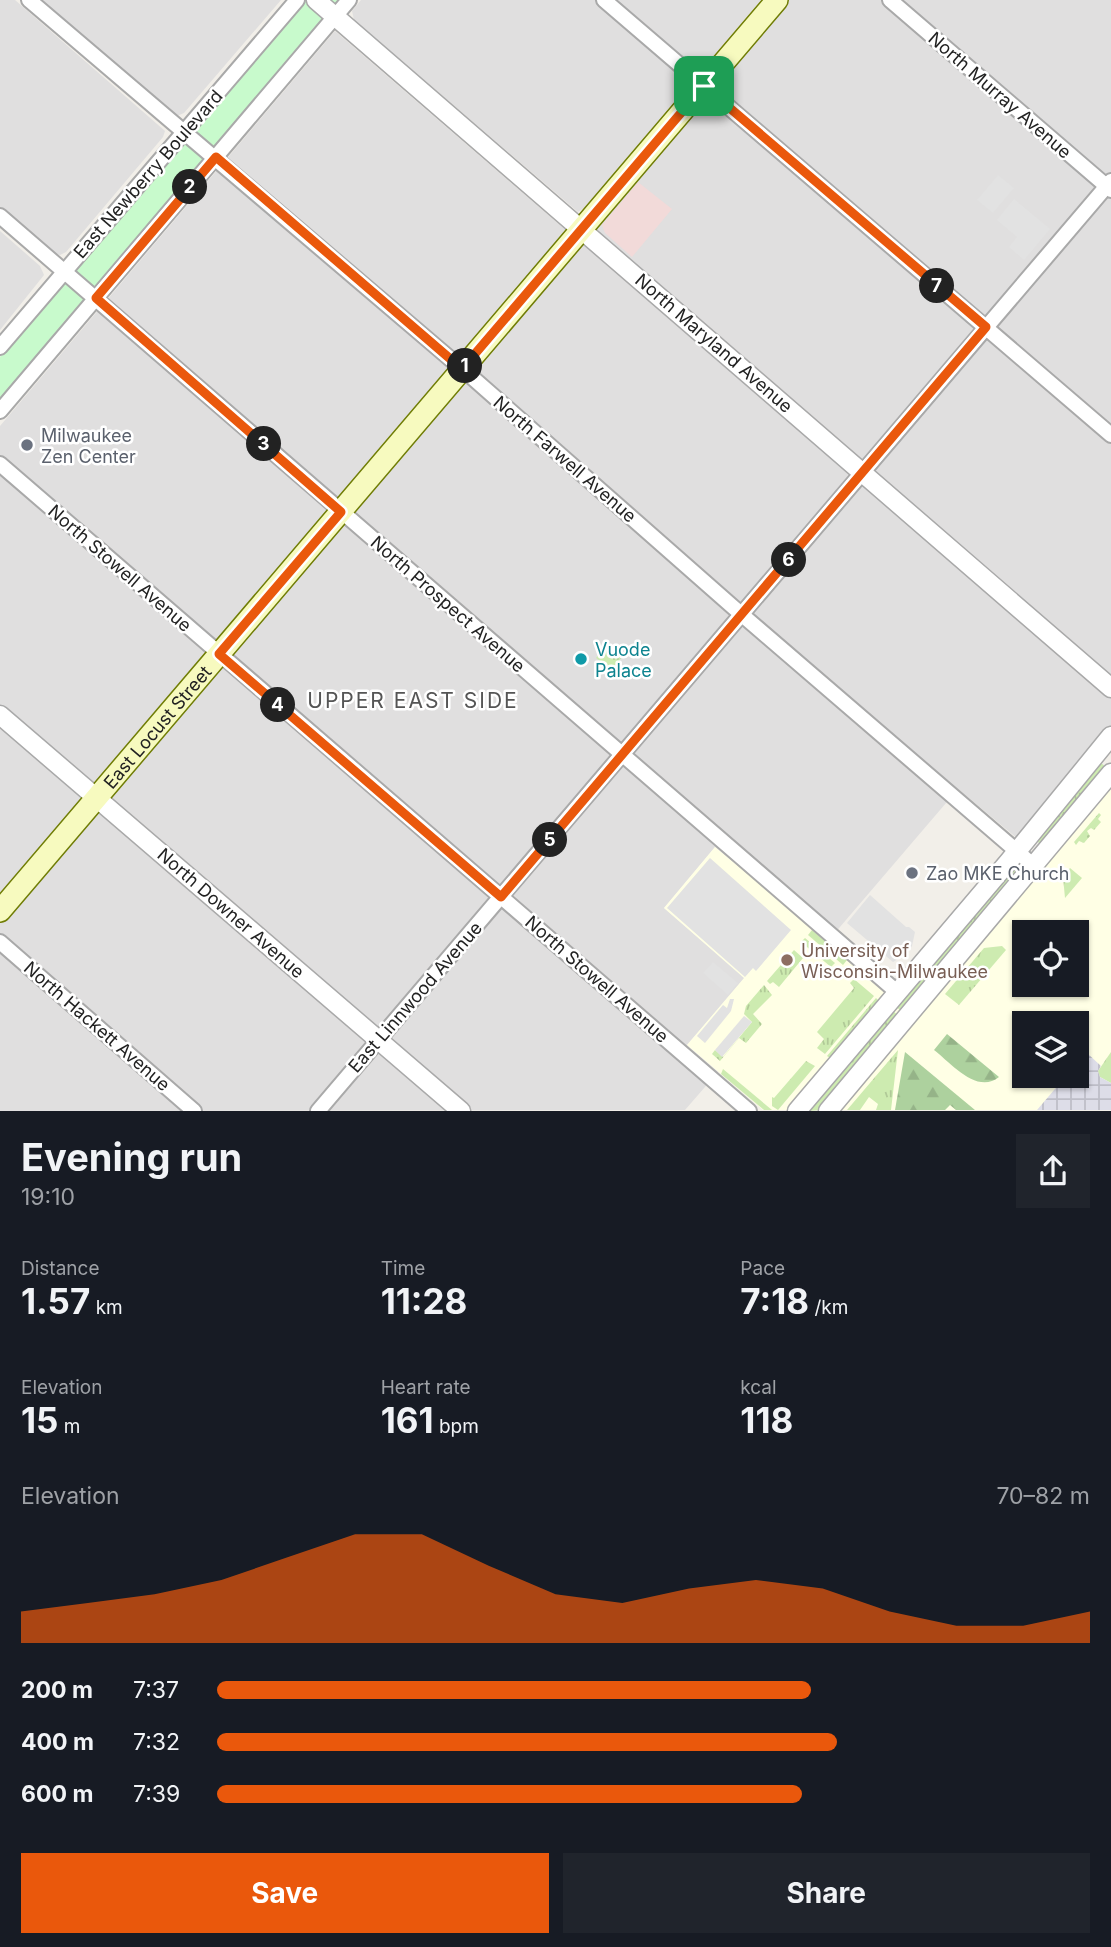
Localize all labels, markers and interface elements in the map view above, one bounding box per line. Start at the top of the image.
street label: North Murray Avenue [924,27,1076,163]
pin [674,56,734,116]
icon: arrive [685,67,723,105]
street label: East Newberry Boulevard [69,86,227,262]
pin: 2 [172,170,208,204]
text: 2 [184,175,195,198]
pin: 7 [920,268,954,304]
street label: North Maryland Avenue [631,269,797,417]
text: 7 [931,274,942,297]
pin: 1 [448,348,482,384]
text: 1 [460,354,469,377]
street label: North Farwell Avenue [489,391,641,527]
place label: Milwaukee Zen Center [41,425,136,467]
pin: 3 [246,426,282,462]
text: 3 [257,432,270,455]
marker: Milwaukee Zen Center [19,437,35,453]
street label: North Stowell Avenue [44,500,196,636]
street label: North Prospect Avenue [367,531,529,677]
pin: 6 [772,542,806,578]
text: 6 [782,548,795,571]
place label: Vuode Palace [595,639,652,681]
marker: Vuode Palace [573,651,589,667]
street label: East Locust Street [99,661,215,793]
pin: 4 [260,688,296,722]
district label: UPPER EAST SIDE [307,688,519,713]
text: 4 [271,693,284,716]
pin: 5 [532,822,568,858]
text: 5 [543,828,556,851]
street label: North Downer Avenue [153,844,309,982]
place label: Zao MKE Church [926,863,1069,884]
marker: Zao MKE Church [904,865,920,881]
street label: North Stowell Avenue [521,911,673,1047]
street label: East Linnwood Avenue [344,917,486,1077]
map controls [1012,920,1089,1088]
button: locate [1012,920,1089,997]
place label: University of Wisconsin-Milwaukee [801,940,988,982]
marker: University of Wisconsin-Milwaukee [779,952,795,968]
street label: North Hackett Avenue [20,957,174,1095]
button: layers [1012,1011,1089,1088]
text: Evening run [21,1134,242,1180]
button: share [1016,1134,1090,1208]
text: 19:10 [21,1183,75,1211]
text: Distance [21,1257,99,1280]
text: Time [381,1257,425,1280]
text: Pace [740,1257,785,1280]
text: 1.57 [21,1280,90,1322]
text: 11:28 [381,1280,467,1322]
text: 7:18 [740,1280,809,1322]
text: km [90,1296,123,1319]
text: /km [809,1296,848,1319]
text: Elevation [21,1376,102,1399]
text: Heart rate [381,1376,471,1399]
text: kcal [740,1376,777,1399]
text: 15 [21,1399,58,1441]
text: 161 [381,1399,434,1441]
text: 118 [740,1399,793,1441]
text: m [58,1415,80,1438]
text: bpm [434,1415,479,1438]
text: Elevation [21,1482,120,1510]
text: 70–82 m [996,1482,1090,1510]
text: 200 m [21,1676,93,1704]
text: 7:37 [133,1676,179,1704]
text: 400 m [21,1728,94,1756]
text: 7:32 [133,1728,180,1756]
text: 600 m [21,1780,93,1808]
text: 7:39 [133,1780,180,1808]
button: Save [21,1853,549,1933]
button: Share [563,1853,1090,1933]

